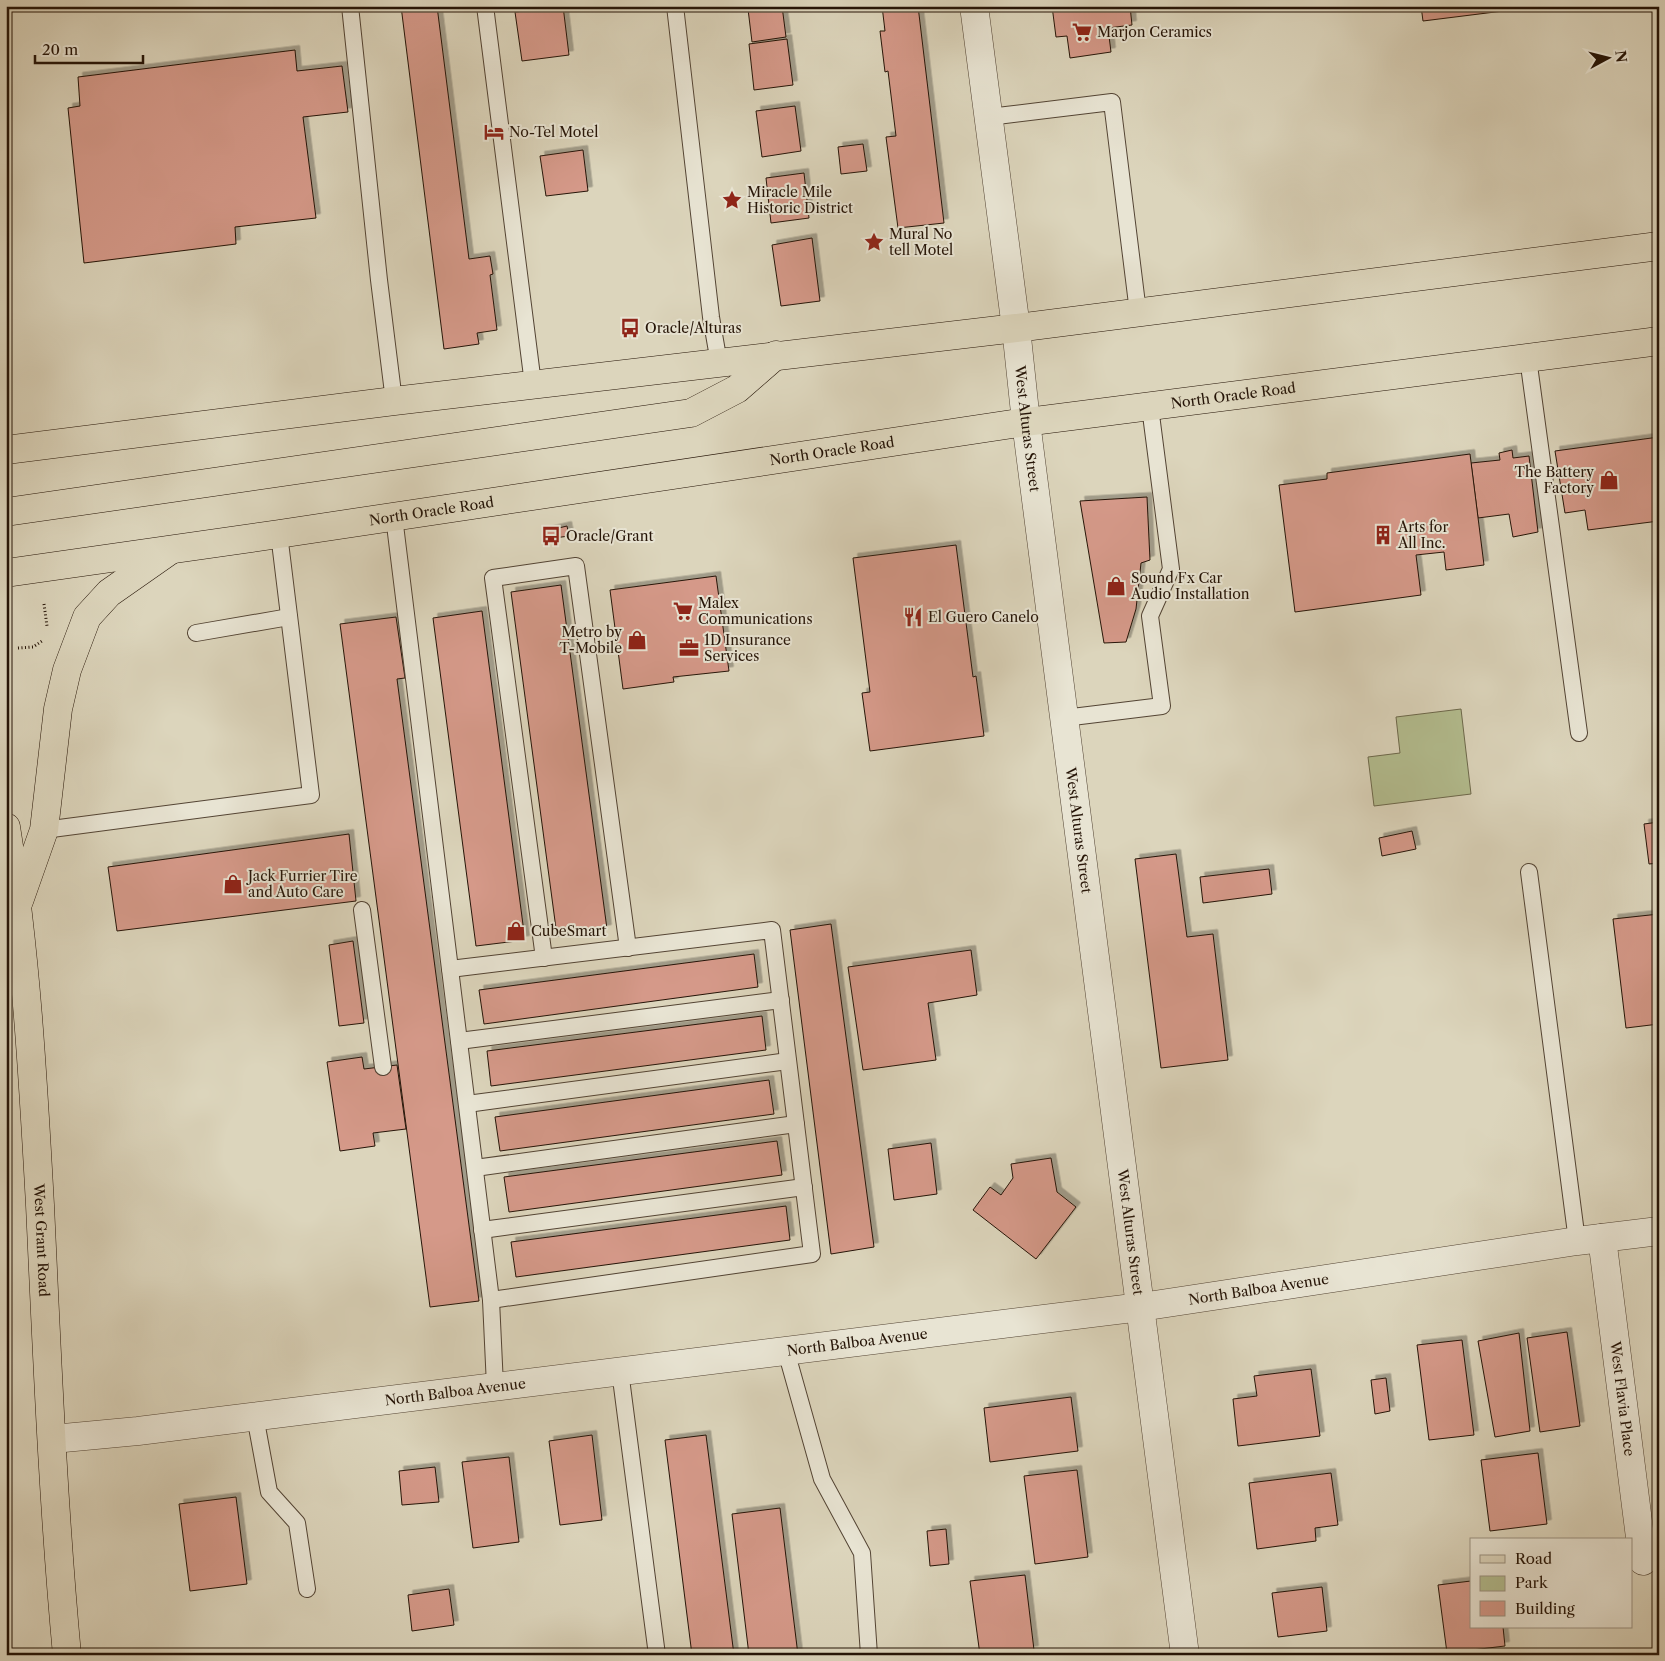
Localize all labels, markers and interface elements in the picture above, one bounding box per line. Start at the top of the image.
supermarket icon: Marjon Ceramics [1071,21,1093,43]
place label: Marjon Ceramics [1097,23,1212,41]
scale bar [35,32,142,64]
north arrow [1582,32,1632,82]
text: 20 m [42,40,78,59]
text: N [1611,49,1631,64]
hotel icon: No-Tel Motel [483,121,505,143]
place label: No-Tel Motel [509,123,598,141]
place label: Miracle Mile Historic District [747,183,853,217]
place icon: Miracle Mile Historic District [721,189,743,211]
place label: Mural No tell Motel [889,225,953,259]
place icon: Mural No tell Motel [863,231,885,253]
bus stop icon: Oracle/Alturas [619,317,641,339]
place label: Oracle/Alturas [645,319,741,337]
street label: West Alturas Street [1011,364,1044,493]
street label: North Oracle Road [1170,379,1297,412]
street label: North Oracle Road [768,433,896,469]
place label: The Battery Factory [1515,463,1594,497]
shop icon: The Battery Factory [1598,469,1620,491]
street label: North Oracle Road [368,493,496,529]
place label: Arts for All Inc. [1397,518,1448,552]
building icon: Arts for All Inc. [1372,524,1394,546]
bus stop icon: Oracle/Grant [540,525,562,547]
place label: Oracle/Grant [566,527,654,545]
place label: Sound Fx Car Audio Installation [1130,569,1250,603]
shop icon: Sound Fx Car Audio Installation [1105,575,1127,597]
place label: Malex Communications [698,594,813,628]
supermarket icon: Malex Communications [672,600,694,622]
restaurant icon: El Guero Canelo [902,606,924,628]
place label: El Guero Canelo [928,608,1039,626]
place label: Metro by T-Mobile [559,623,622,657]
shop icon: Metro by T-Mobile [626,629,648,651]
place label: 1D Insurance Services [704,631,791,665]
office icon: 1D Insurance Services [678,637,700,659]
street label: West Alturas Street [1061,765,1096,895]
place label: Jack Furrier Tire and Auto Care [246,867,358,901]
shop icon: Jack Furrier Tire and Auto Care [222,873,244,895]
shop icon: CubeSmart [505,920,527,942]
place label: CubeSmart [531,922,606,940]
street label: West Alturas Street [1113,1167,1148,1296]
street label: West Grant Road [30,1182,53,1298]
street label: North Balboa Avenue [1187,1270,1330,1309]
street label: North Balboa Avenue [786,1324,929,1360]
street label: West Flavia Place [1606,1339,1639,1457]
street label: North Balboa Avenue [384,1374,527,1409]
legend [1470,1538,1632,1628]
text: Road [1515,1549,1552,1568]
text: Park [1515,1573,1549,1592]
text: Building [1515,1599,1575,1618]

